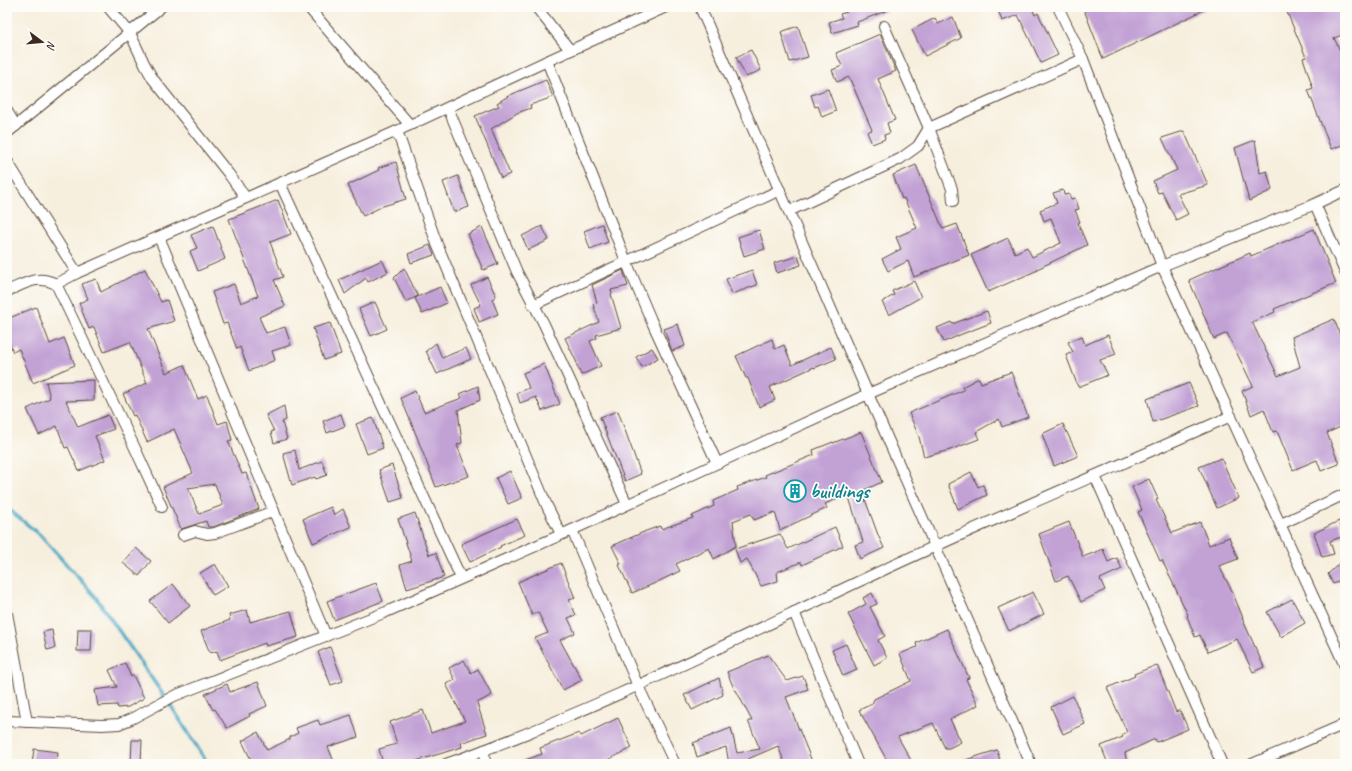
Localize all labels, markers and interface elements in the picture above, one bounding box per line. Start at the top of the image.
north arrow [22,22,62,62]
text: N [43,40,59,52]
building icon: buildings [782,478,808,504]
place label: buildings [810,479,871,504]

